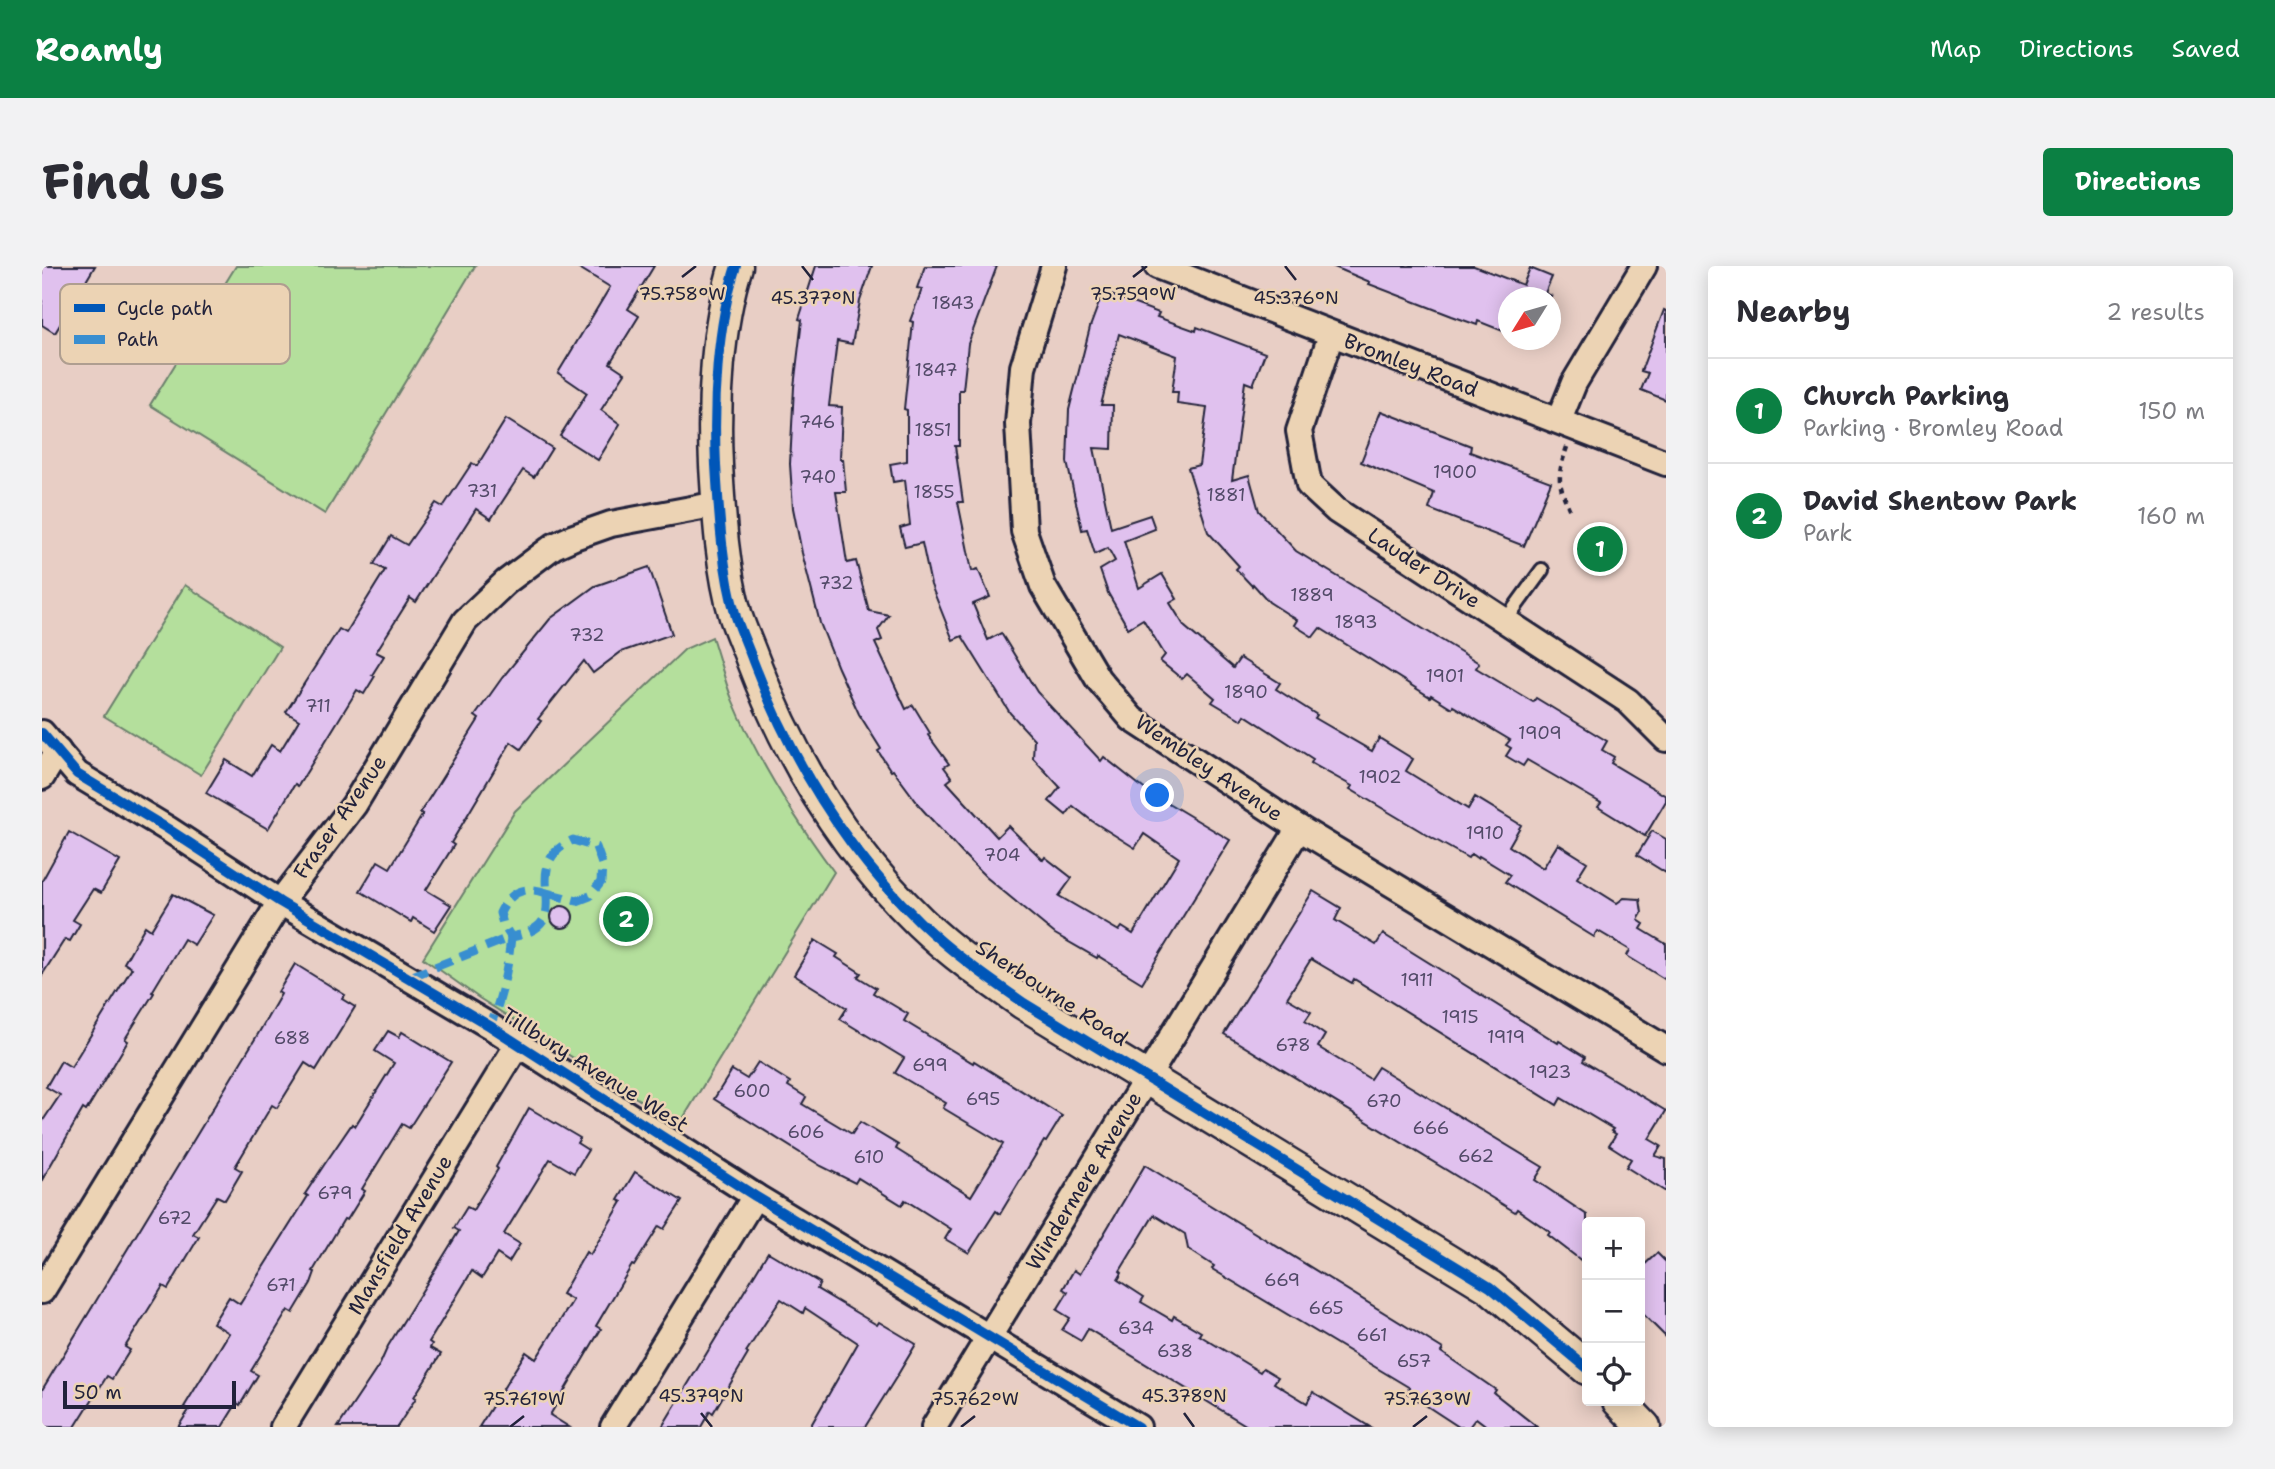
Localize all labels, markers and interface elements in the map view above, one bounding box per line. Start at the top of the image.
text: Roamly [35,27,163,72]
text: Map [1930,33,1981,65]
text: Directions [2019,33,2134,65]
text: Saved [2172,33,2240,65]
button: Directions [2043,148,2233,216]
text: Find us [42,149,225,215]
text: 75.758°W [638,282,726,306]
text: 75.759°W [1090,282,1176,306]
legend [60,284,290,364]
text: 45.377°N [770,286,856,310]
text: 45.376°N [1253,286,1339,310]
north arrow [1498,287,1561,350]
house number: 1843 [931,291,975,315]
text: Nearby [1736,291,1851,332]
text: Cycle path [117,296,213,321]
text: 2 results [2106,297,2205,327]
text: Path [117,327,159,352]
street label: Bromley Road [1340,327,1482,403]
house number: 1847 [914,358,958,382]
text: Church Parking [1803,378,2009,413]
text: 1 [1754,396,1764,426]
text: 150 m [2138,396,2205,426]
house number: 746 [799,410,835,434]
text: Parking · Bromley Road [1803,413,2063,443]
house number: 1851 [914,418,952,442]
house number: 1900 [1433,460,1477,484]
house number: 740 [800,465,836,489]
house number: 731 [467,479,497,503]
house number: 1855 [914,480,954,504]
house number: 1881 [1207,483,1245,507]
text: David Shentow Park [1803,483,2077,518]
text: 2 [1751,501,1767,531]
text: 160 m [2137,501,2205,531]
text: Park [1803,518,1852,548]
street label: Lauder Drive [1362,521,1486,615]
pin: 1 [1577,523,1623,575]
house number: 732 [818,571,854,595]
house number: 1889 [1290,583,1334,607]
house number: 1893 [1334,610,1378,634]
house number: 732 [569,623,605,647]
house number: 1901 [1426,664,1464,688]
house number: 1890 [1224,680,1268,704]
house number: 711 [305,694,331,718]
street label: Wembley Avenue [1130,708,1288,828]
house number: 1909 [1518,721,1562,745]
street label: Fraser Avenue [287,750,393,884]
house number: 1902 [1358,765,1402,789]
your location [1140,778,1174,812]
house number: 1910 [1466,821,1504,845]
house number: 704 [984,843,1020,867]
pin: 2 [603,893,649,945]
street label: Sherbourne Road [971,933,1133,1053]
house number: 1911 [1400,968,1434,992]
street label: Tillbury Avenue West [496,1001,694,1139]
house number: 1915 [1441,1005,1479,1029]
house number: 1919 [1487,1025,1525,1049]
house number: 688 [274,1026,310,1050]
house number: 678 [1275,1033,1311,1057]
house number: 699 [912,1053,948,1077]
house number: 1923 [1529,1060,1571,1084]
house number: 600 [733,1079,771,1103]
street label: Windermere Avenue [1020,1086,1148,1276]
house number: 695 [966,1087,1000,1111]
house number: 670 [1366,1089,1402,1113]
house number: 666 [1413,1116,1449,1140]
house number: 606 [788,1120,825,1144]
house number: 662 [1458,1144,1494,1168]
house number: 610 [854,1145,884,1169]
street label: Mansfield Avenue [341,1150,459,1320]
house number: 679 [317,1181,353,1205]
house number: 672 [158,1206,192,1230]
map controls [1582,1217,1645,1406]
button: + [1582,1217,1645,1280]
house number: 669 [1264,1268,1300,1292]
house number: 671 [266,1273,296,1297]
button: − [1582,1280,1645,1343]
house number: 665 [1309,1296,1344,1320]
house number: 634 [1118,1316,1154,1340]
house number: 661 [1357,1323,1387,1347]
house number: 638 [1157,1339,1193,1363]
button: locate [1582,1343,1645,1406]
house number: 657 [1397,1349,1431,1373]
scale bar [63,1378,236,1410]
text: 50 m [74,1380,122,1405]
text: 45.379°N [658,1384,744,1408]
text: 45.378°N [1141,1384,1227,1408]
text: 75.761°W [483,1387,565,1411]
text: 75.762°W [931,1387,1019,1411]
text: 75.763°W [1383,1387,1471,1411]

